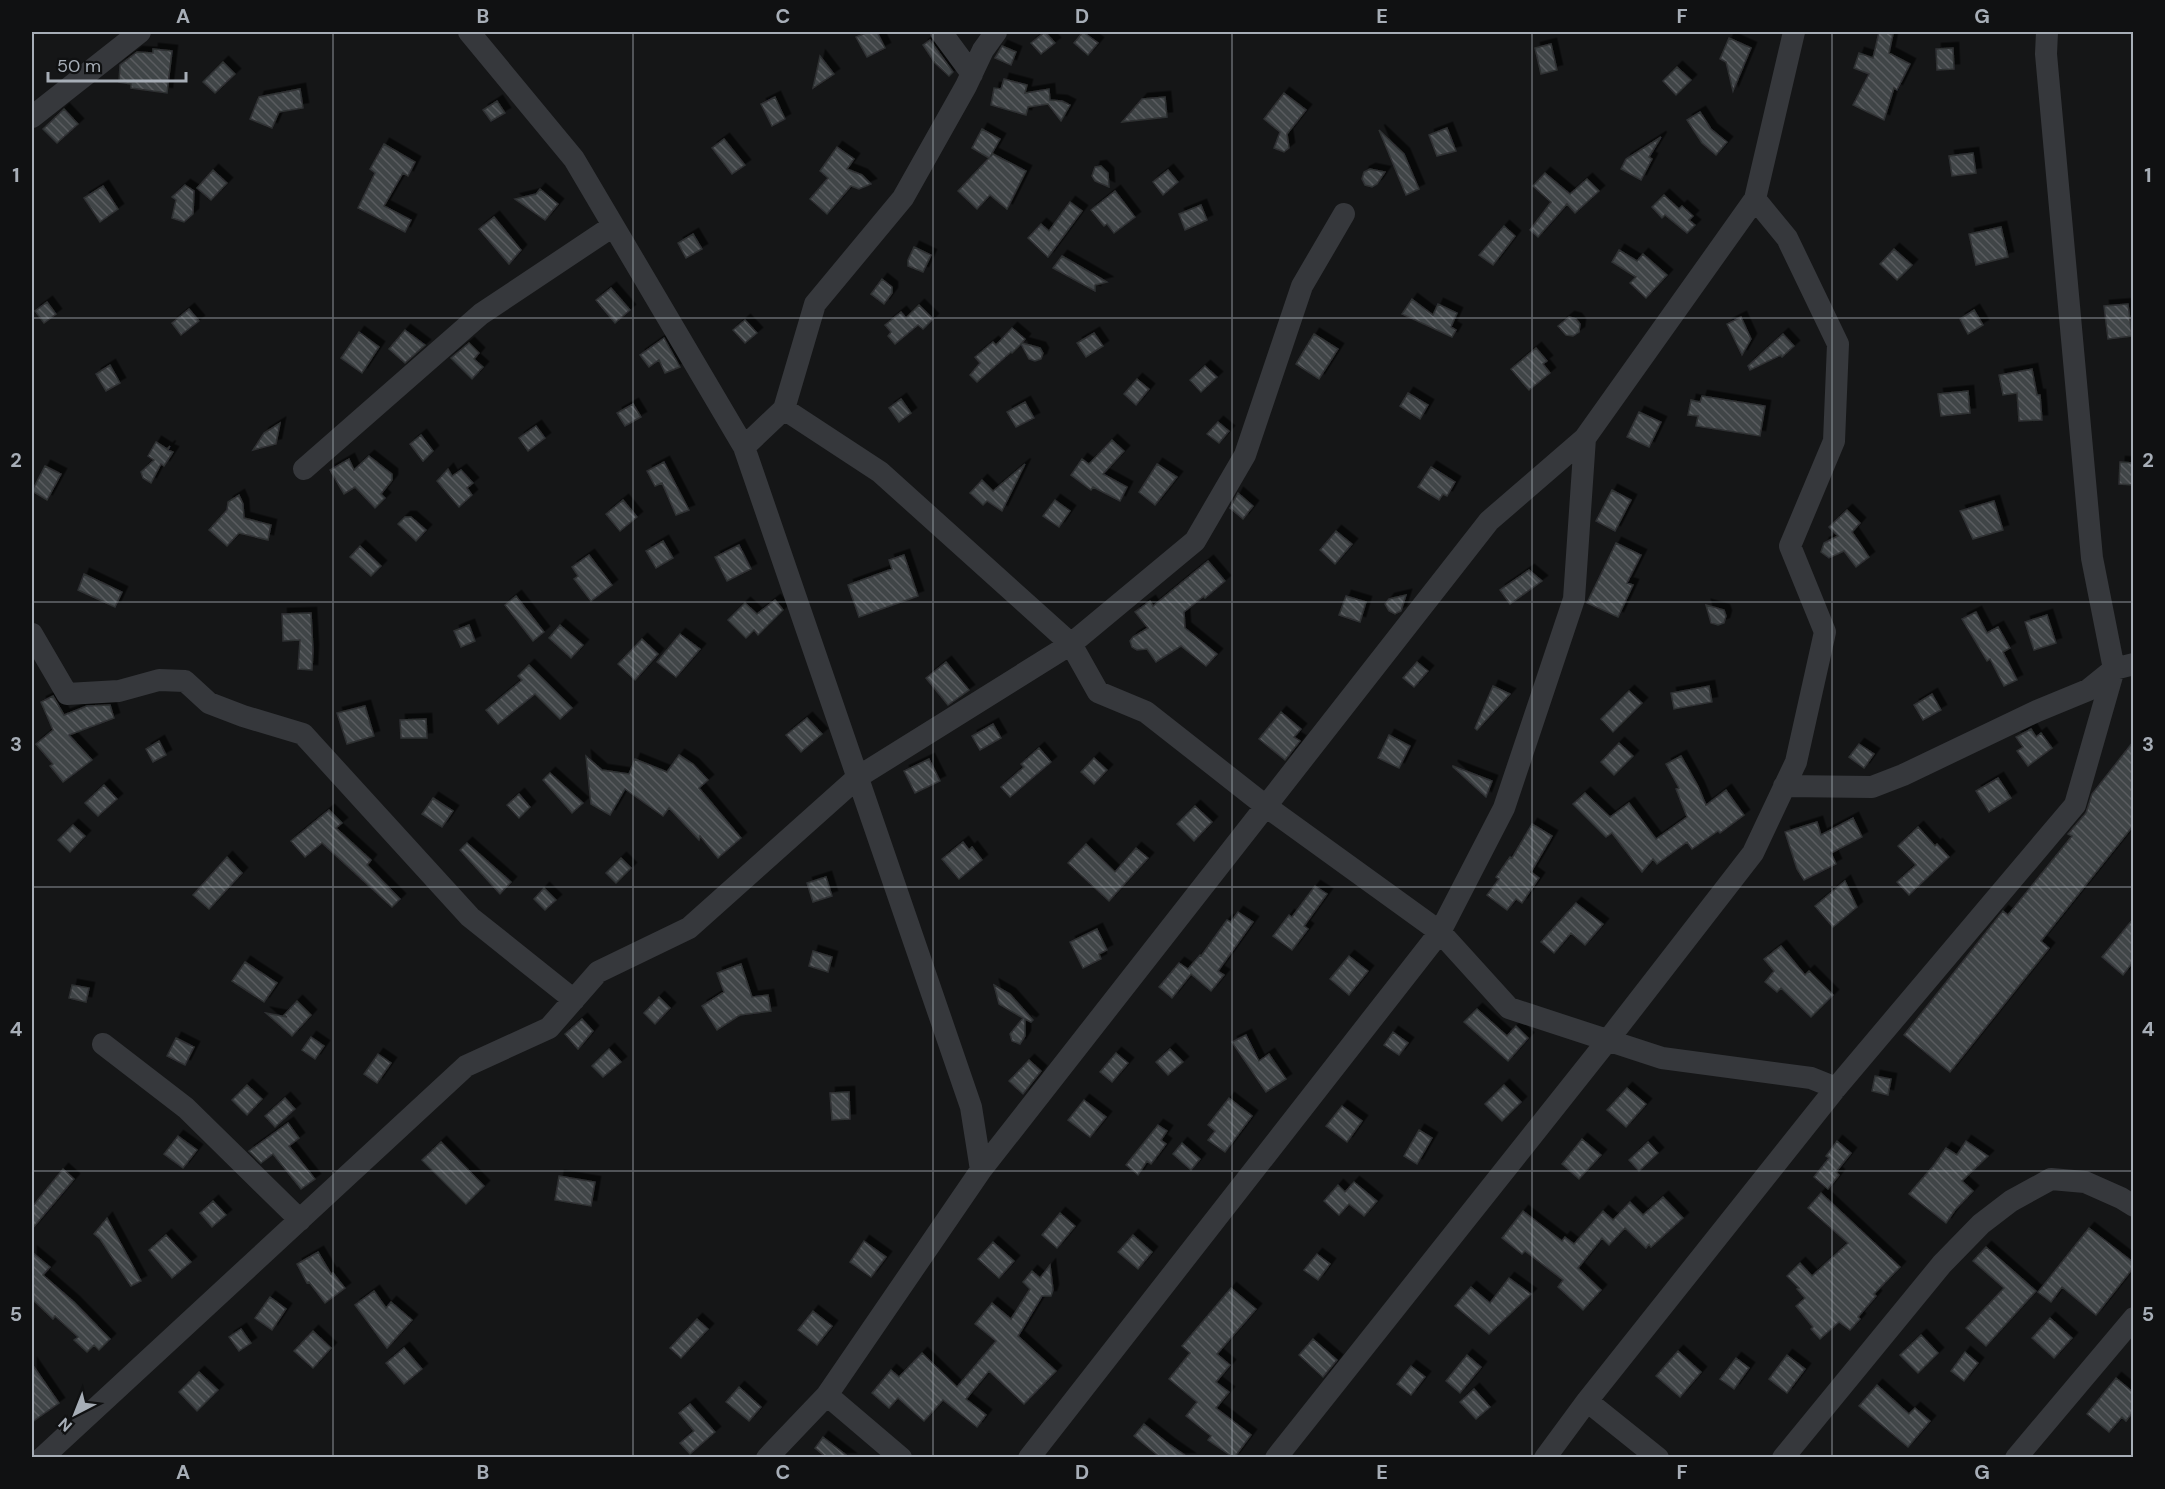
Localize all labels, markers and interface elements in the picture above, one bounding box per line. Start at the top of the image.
text: A [176,3,190,29]
text: B [477,3,489,29]
text: C [776,3,790,29]
text: D [1075,3,1089,29]
text: E [1376,3,1388,29]
text: F [1676,3,1688,29]
text: G [1974,3,1990,29]
scale bar [48,45,186,83]
text: 50 m [57,54,101,78]
text: 1 [12,162,20,188]
text: 1 [2144,162,2152,188]
text: 2 [10,447,22,473]
text: 2 [2142,447,2154,473]
text: 3 [10,731,22,757]
text: 3 [2142,731,2154,757]
text: 4 [10,1016,23,1042]
text: 4 [2142,1016,2155,1042]
text: 5 [10,1301,22,1327]
text: 5 [2142,1301,2154,1327]
north arrow [45,1384,105,1444]
text: N [54,1413,77,1436]
text: A [176,1459,190,1485]
text: B [477,1459,489,1485]
text: C [776,1459,790,1485]
text: D [1075,1459,1089,1485]
text: E [1376,1459,1388,1485]
text: F [1676,1459,1688,1485]
text: G [1974,1459,1990,1485]

